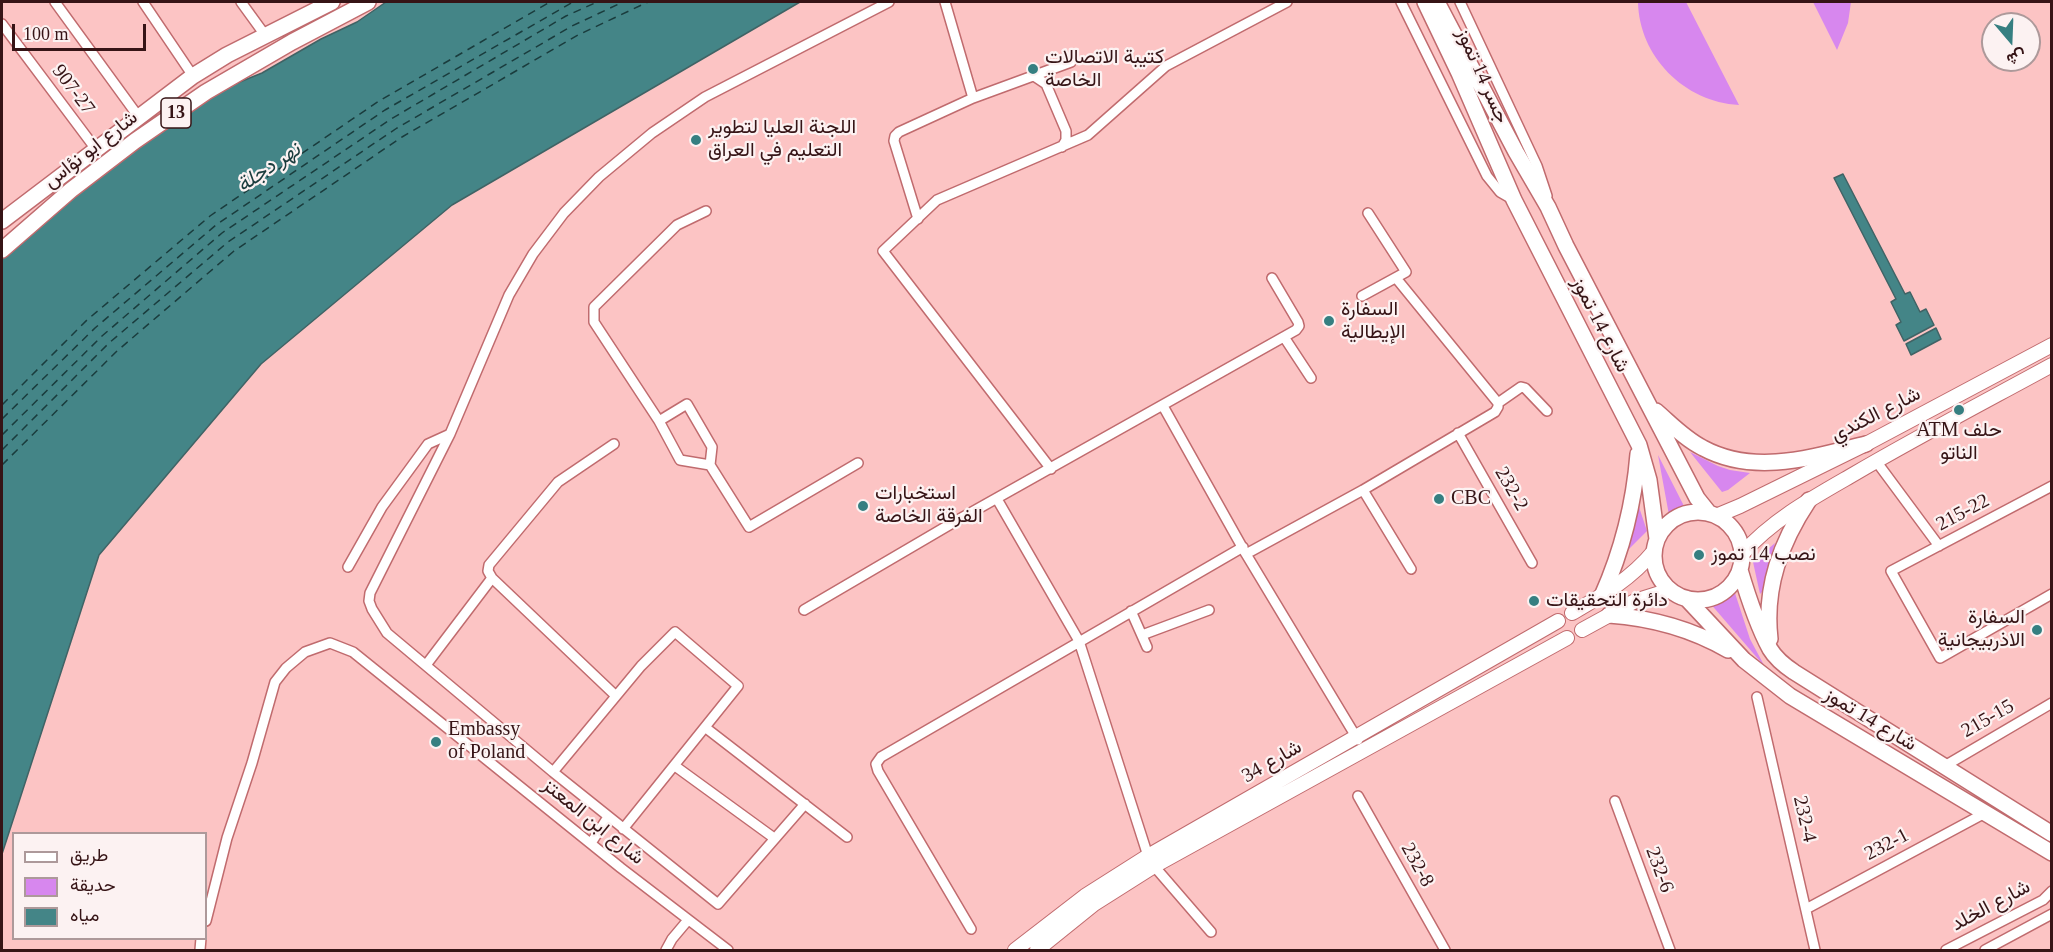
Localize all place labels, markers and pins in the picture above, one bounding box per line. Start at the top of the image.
place label: كتيبة الاتصالات الخاصة [1045,46,1164,93]
marker: كتيبة الاتصالات الخاصة [1026,62,1040,76]
place label: اللجنة العليا لتطوير التعليم في العراق [708,116,856,163]
marker: اللجنة العليا لتطوير التعليم في العراق [689,133,703,147]
place label: السفارة الإيطالية [1341,298,1405,345]
marker: السفارة الإيطالية [1322,314,1336,328]
marker: ATM حلف الناتو [1952,403,1966,417]
place label: ATM حلف الناتو [1916,419,2002,466]
place label: استخبارات الفرقة الخاصة [875,482,983,529]
place label: CBC [1451,487,1491,511]
marker: CBC [1432,492,1446,506]
marker: استخبارات الفرقة الخاصة [856,499,870,513]
place label: نصب 14 تموز [1711,543,1816,567]
marker: نصب 14 تموز [1692,548,1706,562]
place label: دائرة التحقيقات [1546,589,1668,613]
marker: دائرة التحقيقات [1527,594,1541,608]
place label: السفارة الاذربيجانية [1938,606,2025,653]
marker: السفارة الاذربيجانية [2030,623,2044,637]
place label: Embassy of Poland [448,718,525,765]
marker: Embassy of Poland [429,735,443,749]

